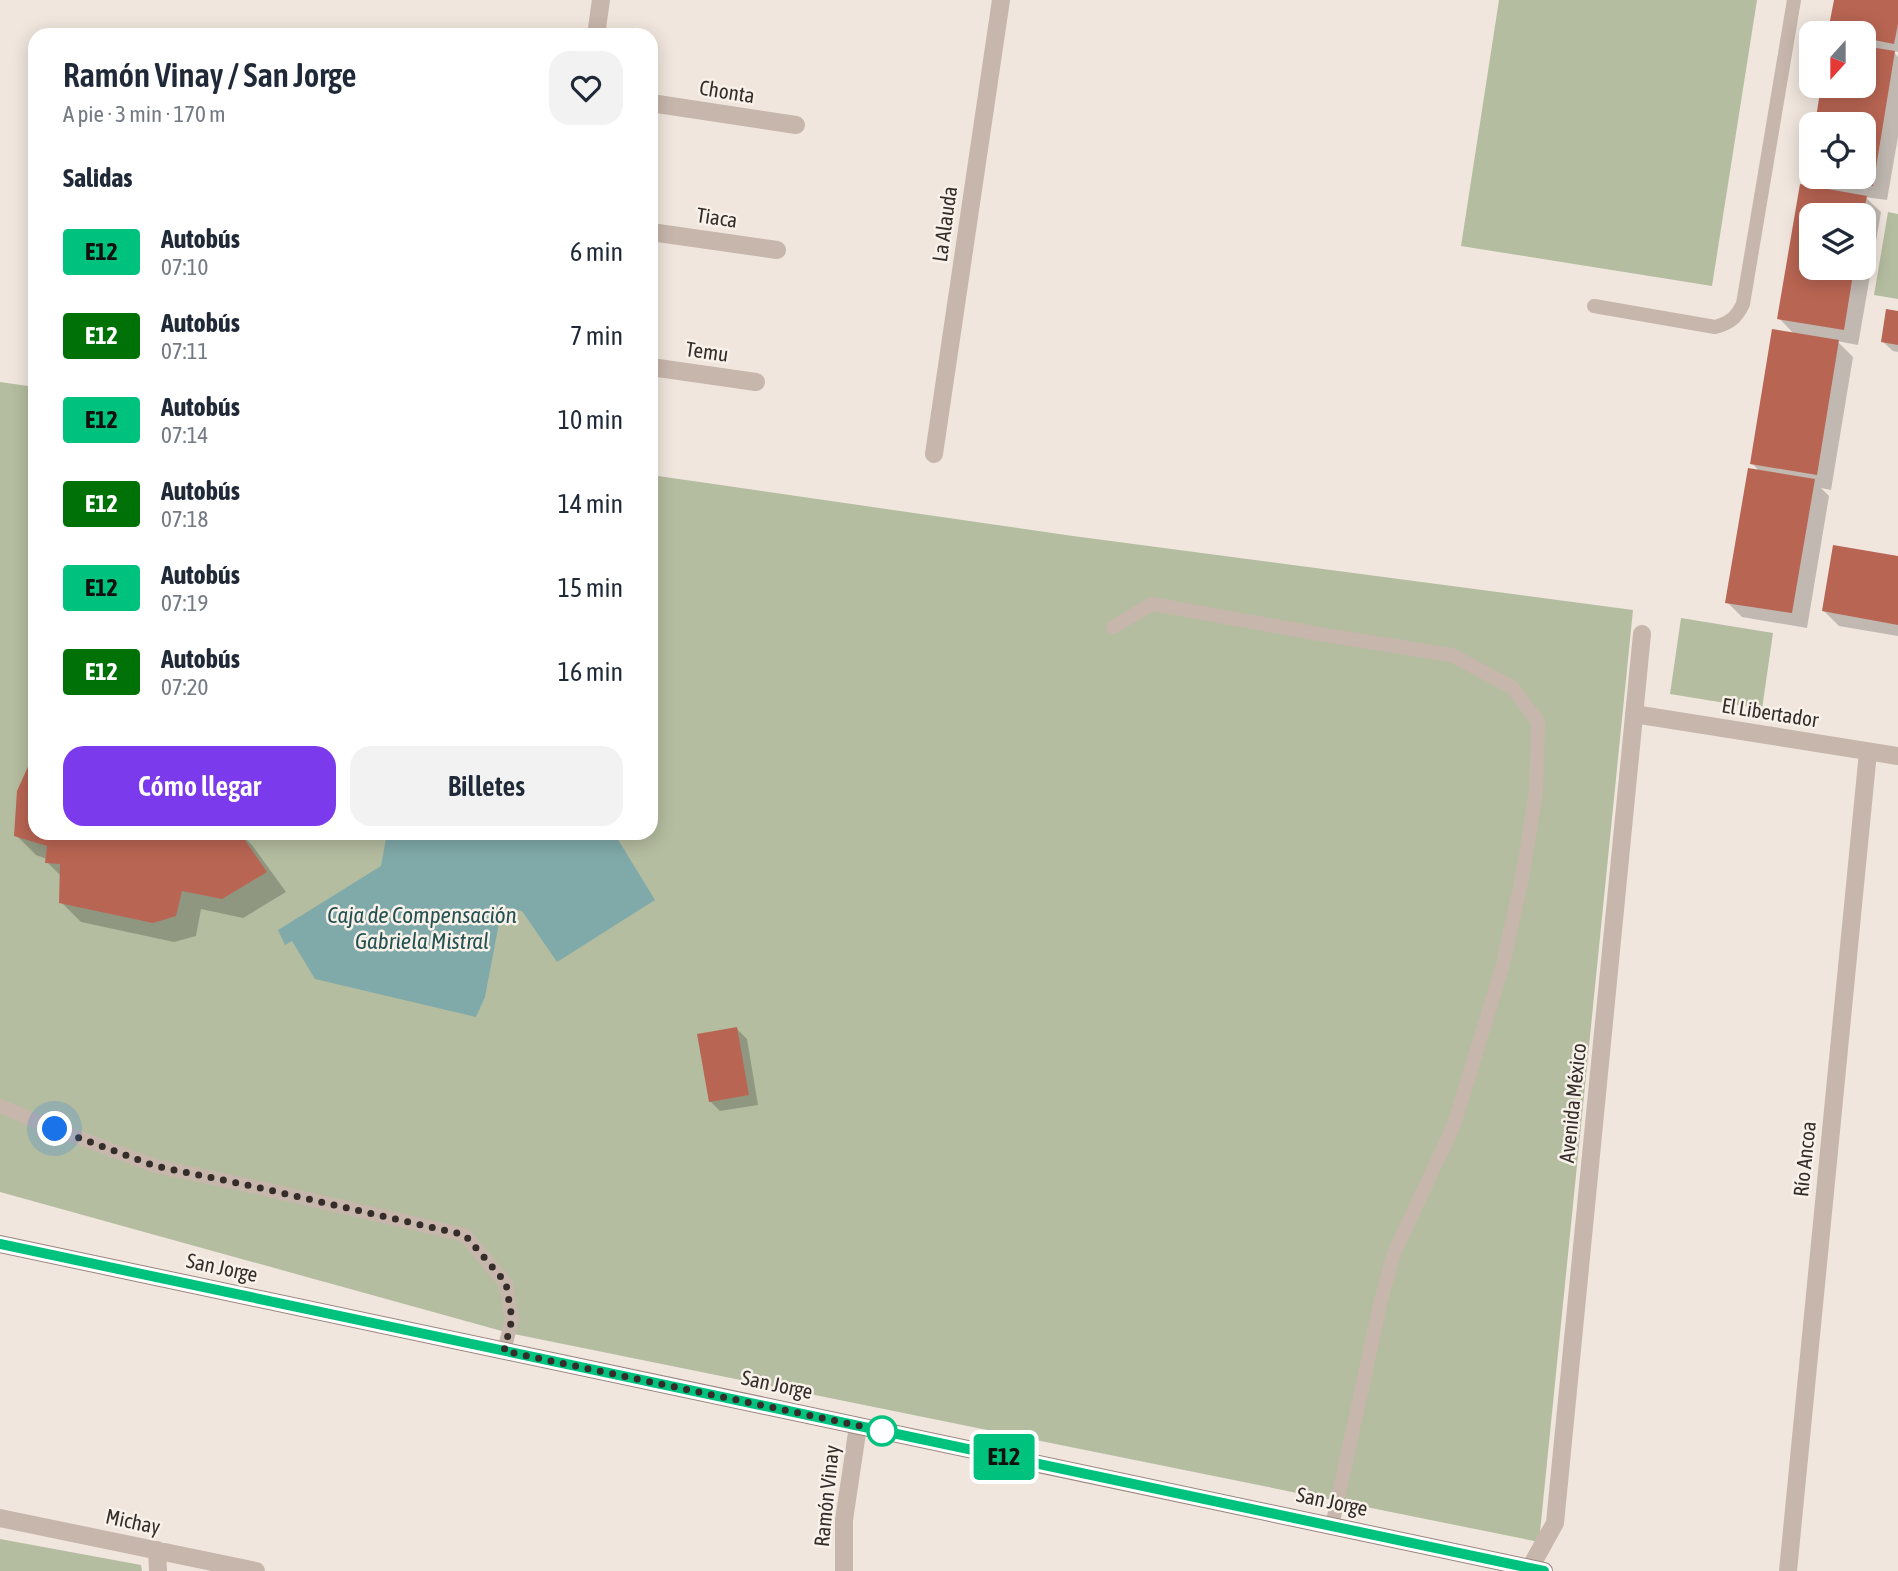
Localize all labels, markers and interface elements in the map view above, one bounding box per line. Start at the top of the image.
north arrow [1799,21,1876,98]
map controls [1799,21,1876,280]
button: heart [549,51,623,125]
text: Ramón Vinay / San Jorge [63,56,357,94]
street label: Chonta [698,75,756,107]
text: A pie · 3 min · 170 m [63,101,226,127]
button: locate [1799,112,1876,189]
text: Salidas [63,163,132,193]
street label: La Alauda [927,184,961,263]
street label: Tiaca [695,202,739,232]
button: layers [1799,203,1876,280]
text: Autobús [161,224,240,254]
text: 6 min [570,237,623,267]
text: E12 [85,238,118,265]
text: 07:10 [161,254,208,280]
text: Autobús [161,308,240,338]
text: 7 min [570,321,623,351]
text: E12 [85,322,118,349]
street label: Temu [684,336,730,366]
text: 07:11 [161,338,208,364]
text: Autobús [161,392,240,422]
text: 10 min [558,405,623,435]
text: E12 [85,406,118,433]
text: 07:14 [161,422,208,448]
text: Autobús [161,476,240,506]
text: 14 min [558,489,623,519]
text: E12 [85,490,118,517]
text: 07:18 [161,506,208,532]
text: Autobús [161,560,240,590]
text: 15 min [558,573,623,603]
text: E12 [85,574,118,601]
text: 07:19 [161,590,208,616]
text: Autobús [161,644,240,674]
text: 16 min [558,657,623,687]
text: E12 [85,658,118,685]
text: 07:20 [161,674,208,700]
street label: El Libertador [1720,693,1821,732]
button: Cómo llegar [63,746,336,826]
button: Billetes [350,746,623,826]
water label: Caja de Compensación Gabriela Mistral [327,902,517,954]
street label: Avenida México [1554,1042,1590,1164]
your location [37,1111,72,1146]
street label: Río Ancoa [1788,1120,1820,1198]
street label: San Jorge [185,1248,260,1286]
street label: San Jorge [740,1365,815,1403]
unlabelled marker [867,1416,897,1446]
line badge: E12 [964,1434,1044,1480]
text: E12 [988,1443,1020,1470]
street label: Ramón Vinay [809,1444,843,1548]
street label: San Jorge [1295,1482,1370,1520]
street label: Michay [104,1504,163,1539]

